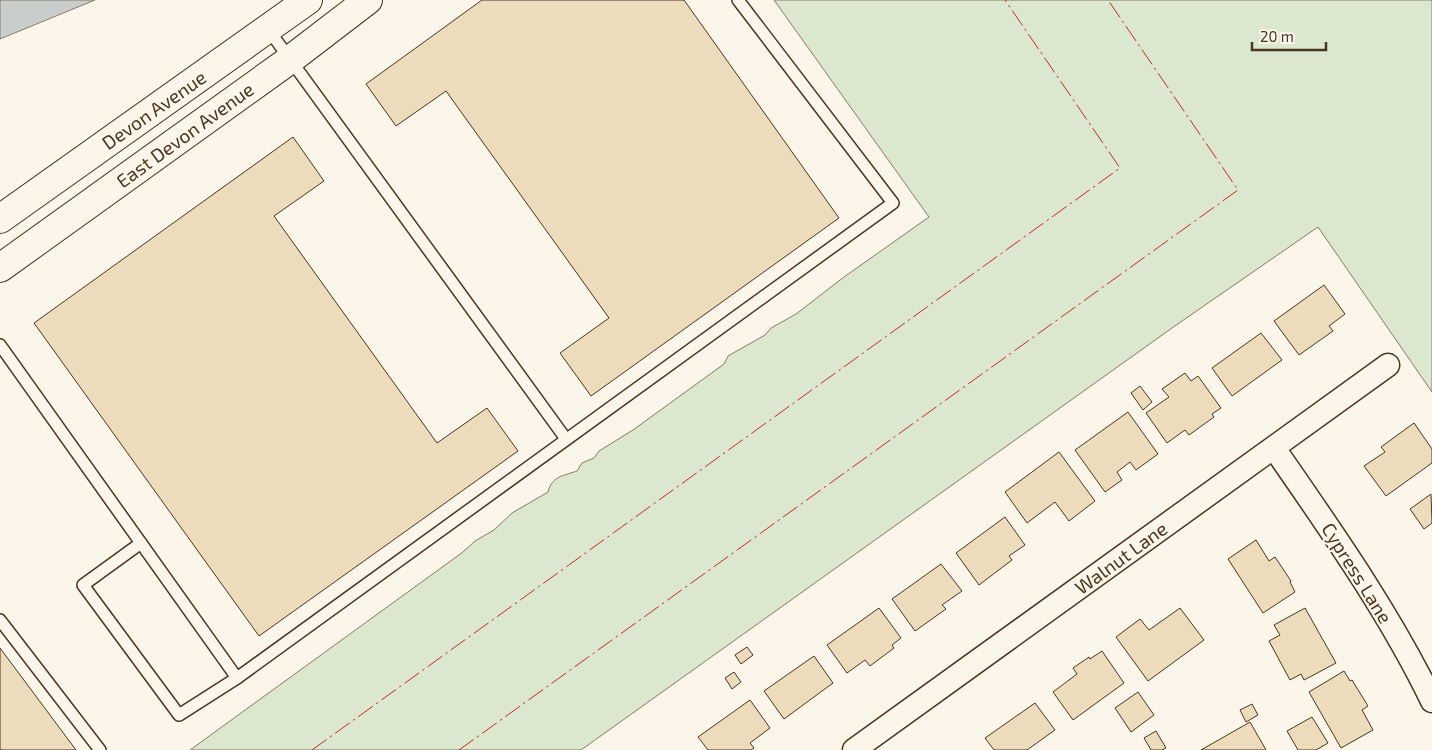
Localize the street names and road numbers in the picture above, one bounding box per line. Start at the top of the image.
street label: Devon Avenue [97,65,210,154]
street label: East Devon Avenue [112,77,258,192]
street label: Walnut Lane [1070,516,1171,599]
street label: Cypress Lane [1317,518,1397,627]

